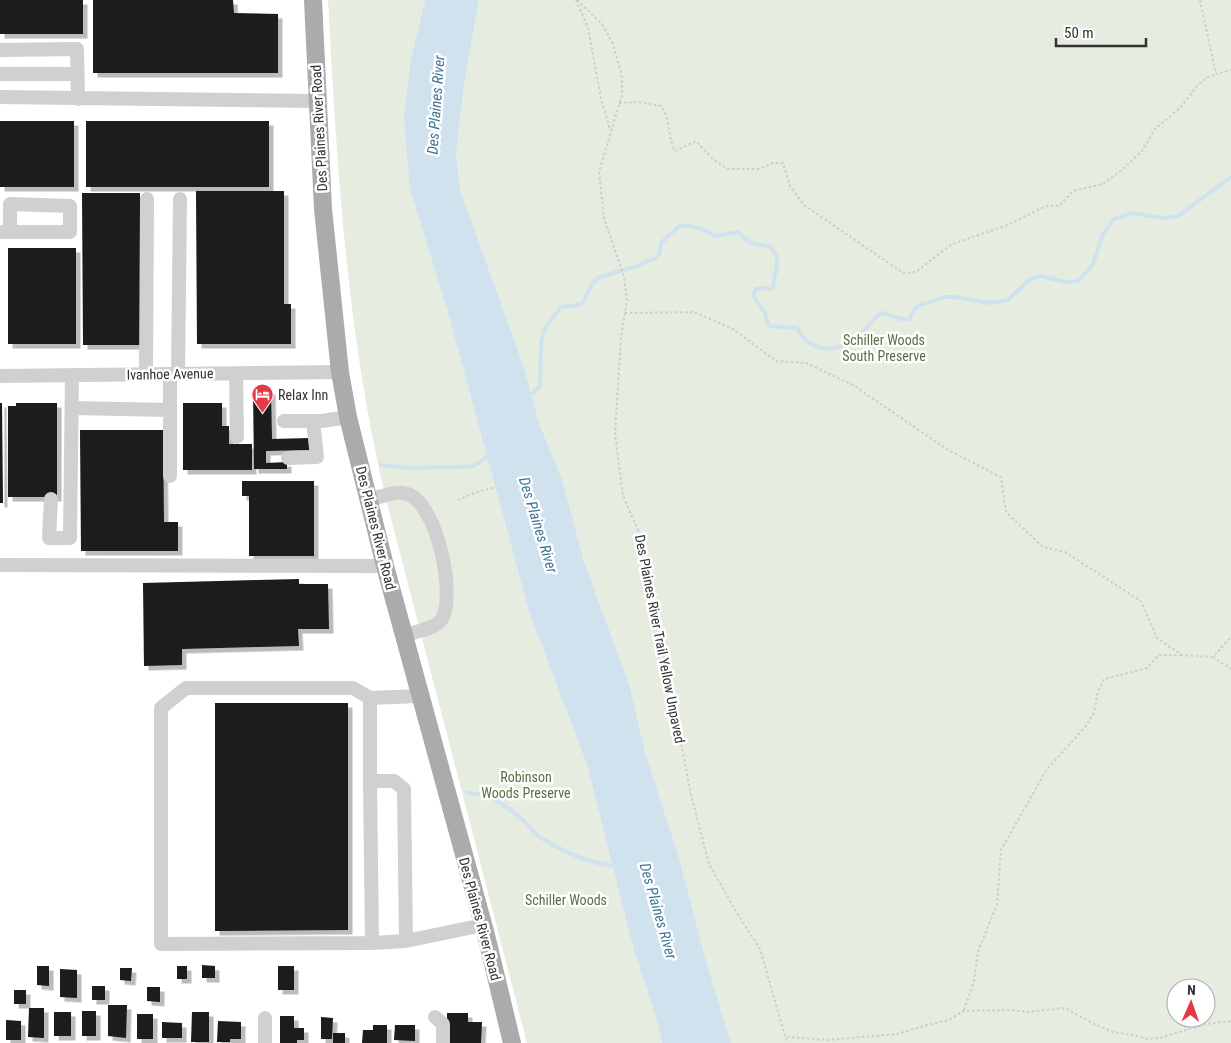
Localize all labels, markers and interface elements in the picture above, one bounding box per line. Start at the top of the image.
scale bar [1056,15,1146,47]
text: 50 m [1064,24,1094,42]
water label: Des Plaines River [424,54,448,155]
street label: Des Plaines River Road [308,64,330,192]
park label: Schiller Woods South Preserve [842,332,926,364]
street label: Ivanhoe Avenue [126,365,214,383]
hotel icon: Relax Inn [250,383,274,414]
place label: Relax Inn [278,387,328,403]
street label: Des Plaines River Road [353,465,399,591]
water label: Des Plaines River [515,475,561,576]
street label: Des Plaines River Trail Yellow Unpaved [632,533,688,745]
park label: Robinson Woods Preserve [481,769,571,801]
street label: Des Plaines River Road [456,856,504,982]
water label: Des Plaines River [636,861,680,962]
park label: Schiller Woods [525,892,607,908]
north arrow [1166,978,1216,1028]
text: N [1187,982,1196,998]

